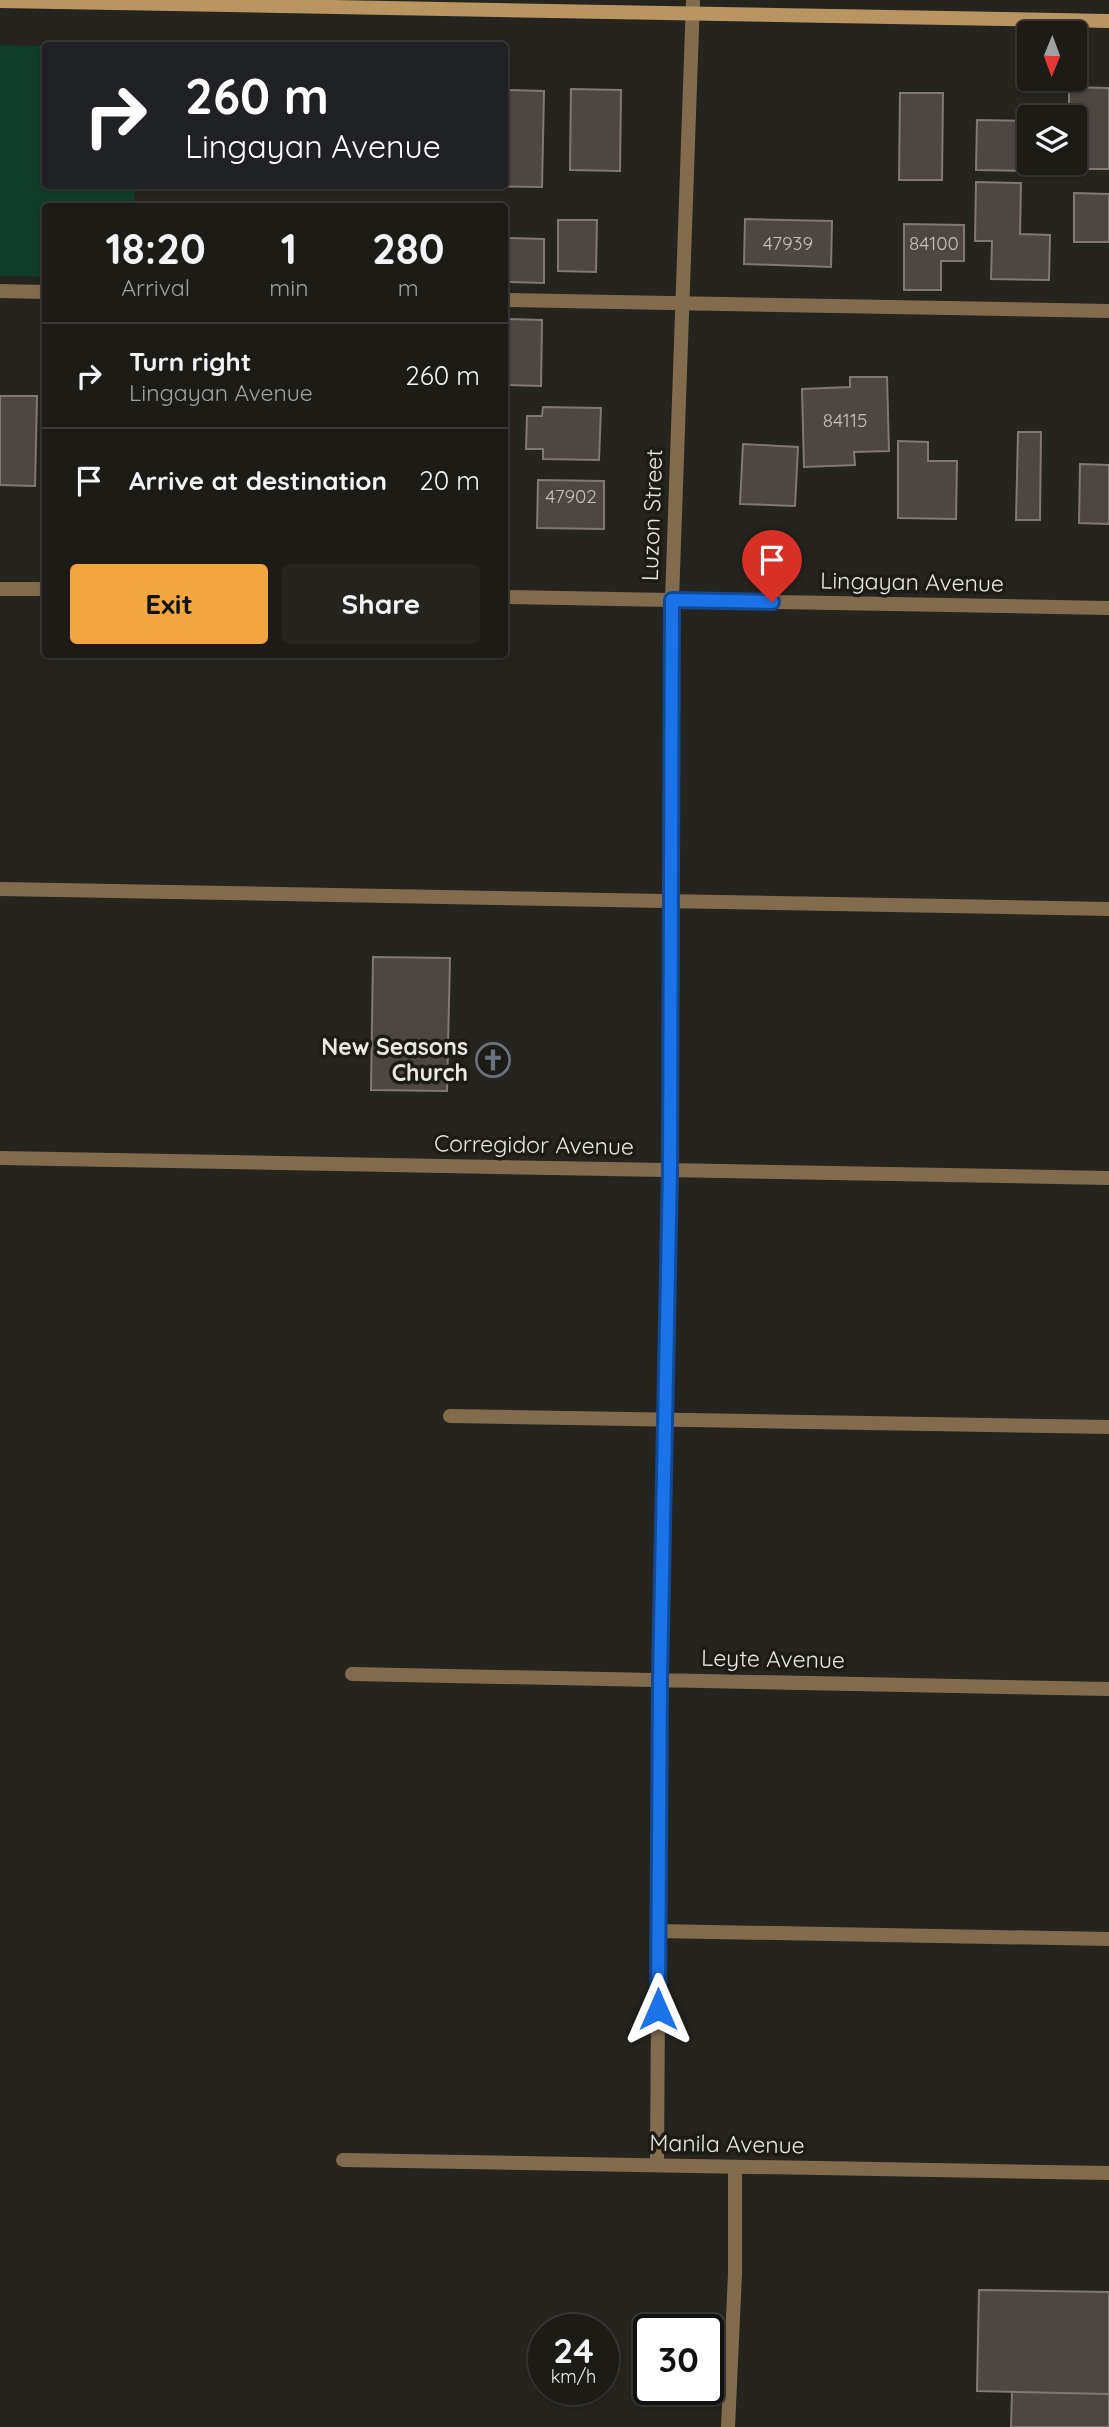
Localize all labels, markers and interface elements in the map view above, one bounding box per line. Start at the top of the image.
north arrow [1017,21,1087,91]
map controls [1017,21,1087,175]
text: 260 m [185,65,329,126]
icon: right [70,70,161,161]
button: layers [1017,105,1087,175]
text: Lingayan Avenue [185,126,441,166]
text: 18:20 [105,222,206,275]
text: 1 [281,222,297,275]
text: 280 [372,222,445,275]
house number: 47939 [763,231,813,255]
house number: 84100 [909,231,959,255]
text: Arrival [121,273,190,302]
text: min [269,273,309,302]
text: m [398,273,419,302]
text: Turn right [129,345,251,378]
icon: right [70,357,108,395]
text: 260 m [405,359,480,392]
text: Lingayan Avenue [129,378,313,407]
house number: 84115 [823,408,867,432]
street label: Luzon Street [635,448,668,582]
icon: arrive [70,462,108,500]
text: Arrive at destination [129,464,387,497]
text: 20 m [419,464,480,497]
house number: 47902 [545,484,597,508]
pin [742,530,802,602]
icon: arrive [753,541,791,579]
button: Exit [70,564,268,644]
button: Share [282,564,480,644]
street label: Lingayan Avenue [820,565,1004,598]
place label: New Seasons Church [321,1032,468,1087]
church icon: New Seasons Church [474,1041,512,1079]
street label: Corregidor Avenue [434,1128,634,1161]
street label: Leyte Avenue [701,1643,845,1674]
position arrow [621,1972,695,2046]
street label: Manila Avenue [649,2128,805,2159]
speed limit sign: 30 [633,2314,724,2405]
text: 24 [553,2328,594,2372]
text: km/h [551,2365,596,2388]

